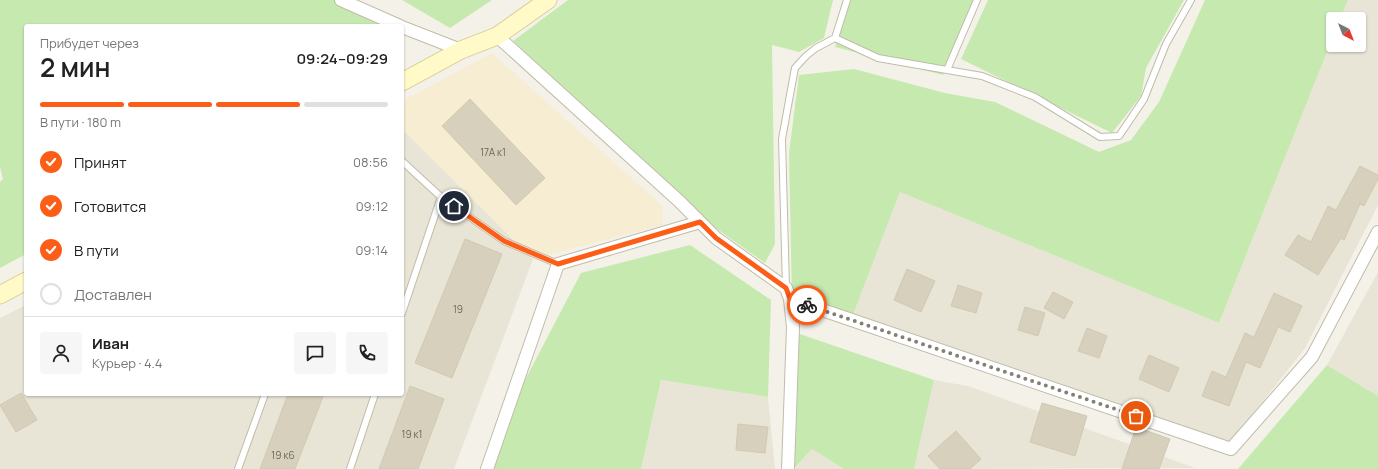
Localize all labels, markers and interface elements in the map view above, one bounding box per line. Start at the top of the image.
north arrow [1326,12,1366,52]
map controls [1326,12,1366,52]
text: Прибудет через [40,34,139,52]
text: 09:24–09:29 [296,48,388,69]
text: 2 мин [40,49,110,85]
text: В пути · 180 m [40,113,121,131]
house number: 17А к1 [480,145,506,159]
icon: check [40,151,62,173]
text: Принят [74,152,127,173]
text: 08:56 [353,153,388,171]
pin [437,189,471,223]
icon: check [40,195,62,217]
icon: home [443,195,465,217]
text: Готовится [74,196,146,217]
text: 09:12 [356,197,388,215]
icon: check [40,239,62,261]
text: В пути [74,240,119,261]
text: 09:14 [355,241,388,259]
text: Доставлен [74,284,152,305]
courier [787,285,827,325]
icon: bike [796,294,818,316]
house number: 19 [453,302,463,316]
button: person [40,332,82,374]
button: chat [294,332,336,374]
button: phone [346,332,388,374]
text: Иван [92,333,129,354]
text: Курьер · 4.4 [92,354,162,372]
pin [1119,399,1153,433]
icon: bag [1125,405,1147,427]
house number: 19 к1 [402,427,422,441]
house number: 19 к6 [271,448,295,462]

